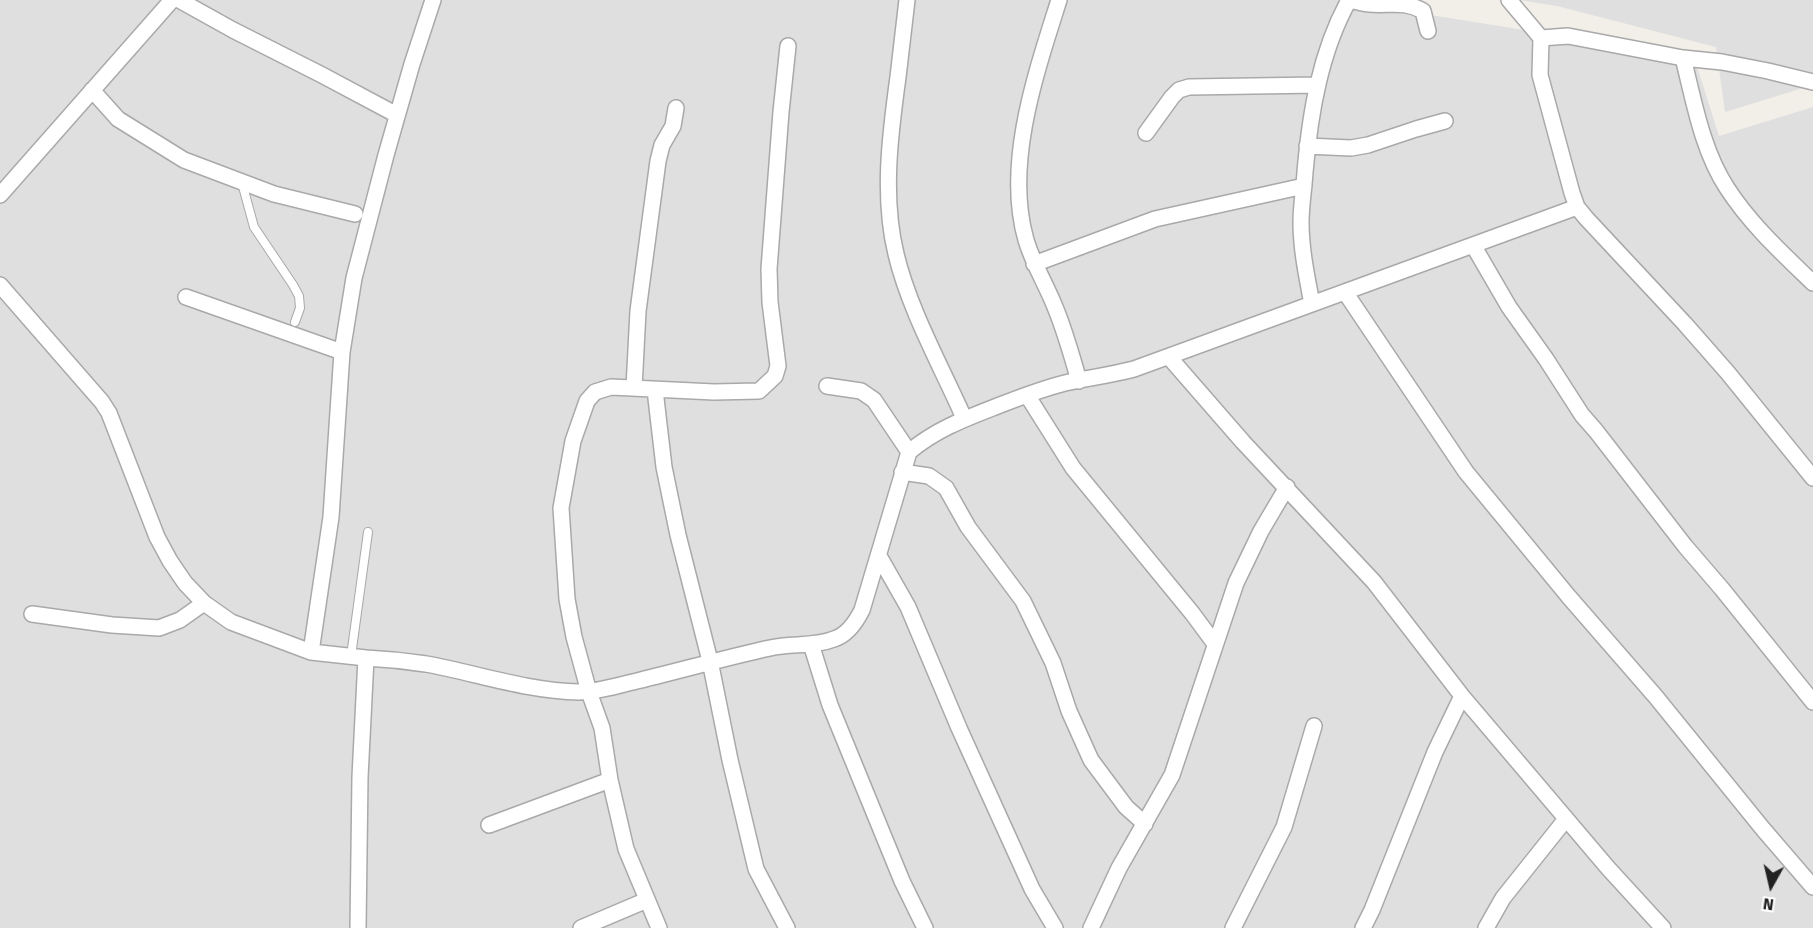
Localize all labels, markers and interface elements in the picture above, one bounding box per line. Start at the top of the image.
north arrow [1741,856,1801,916]
text: N [1762,894,1775,914]

